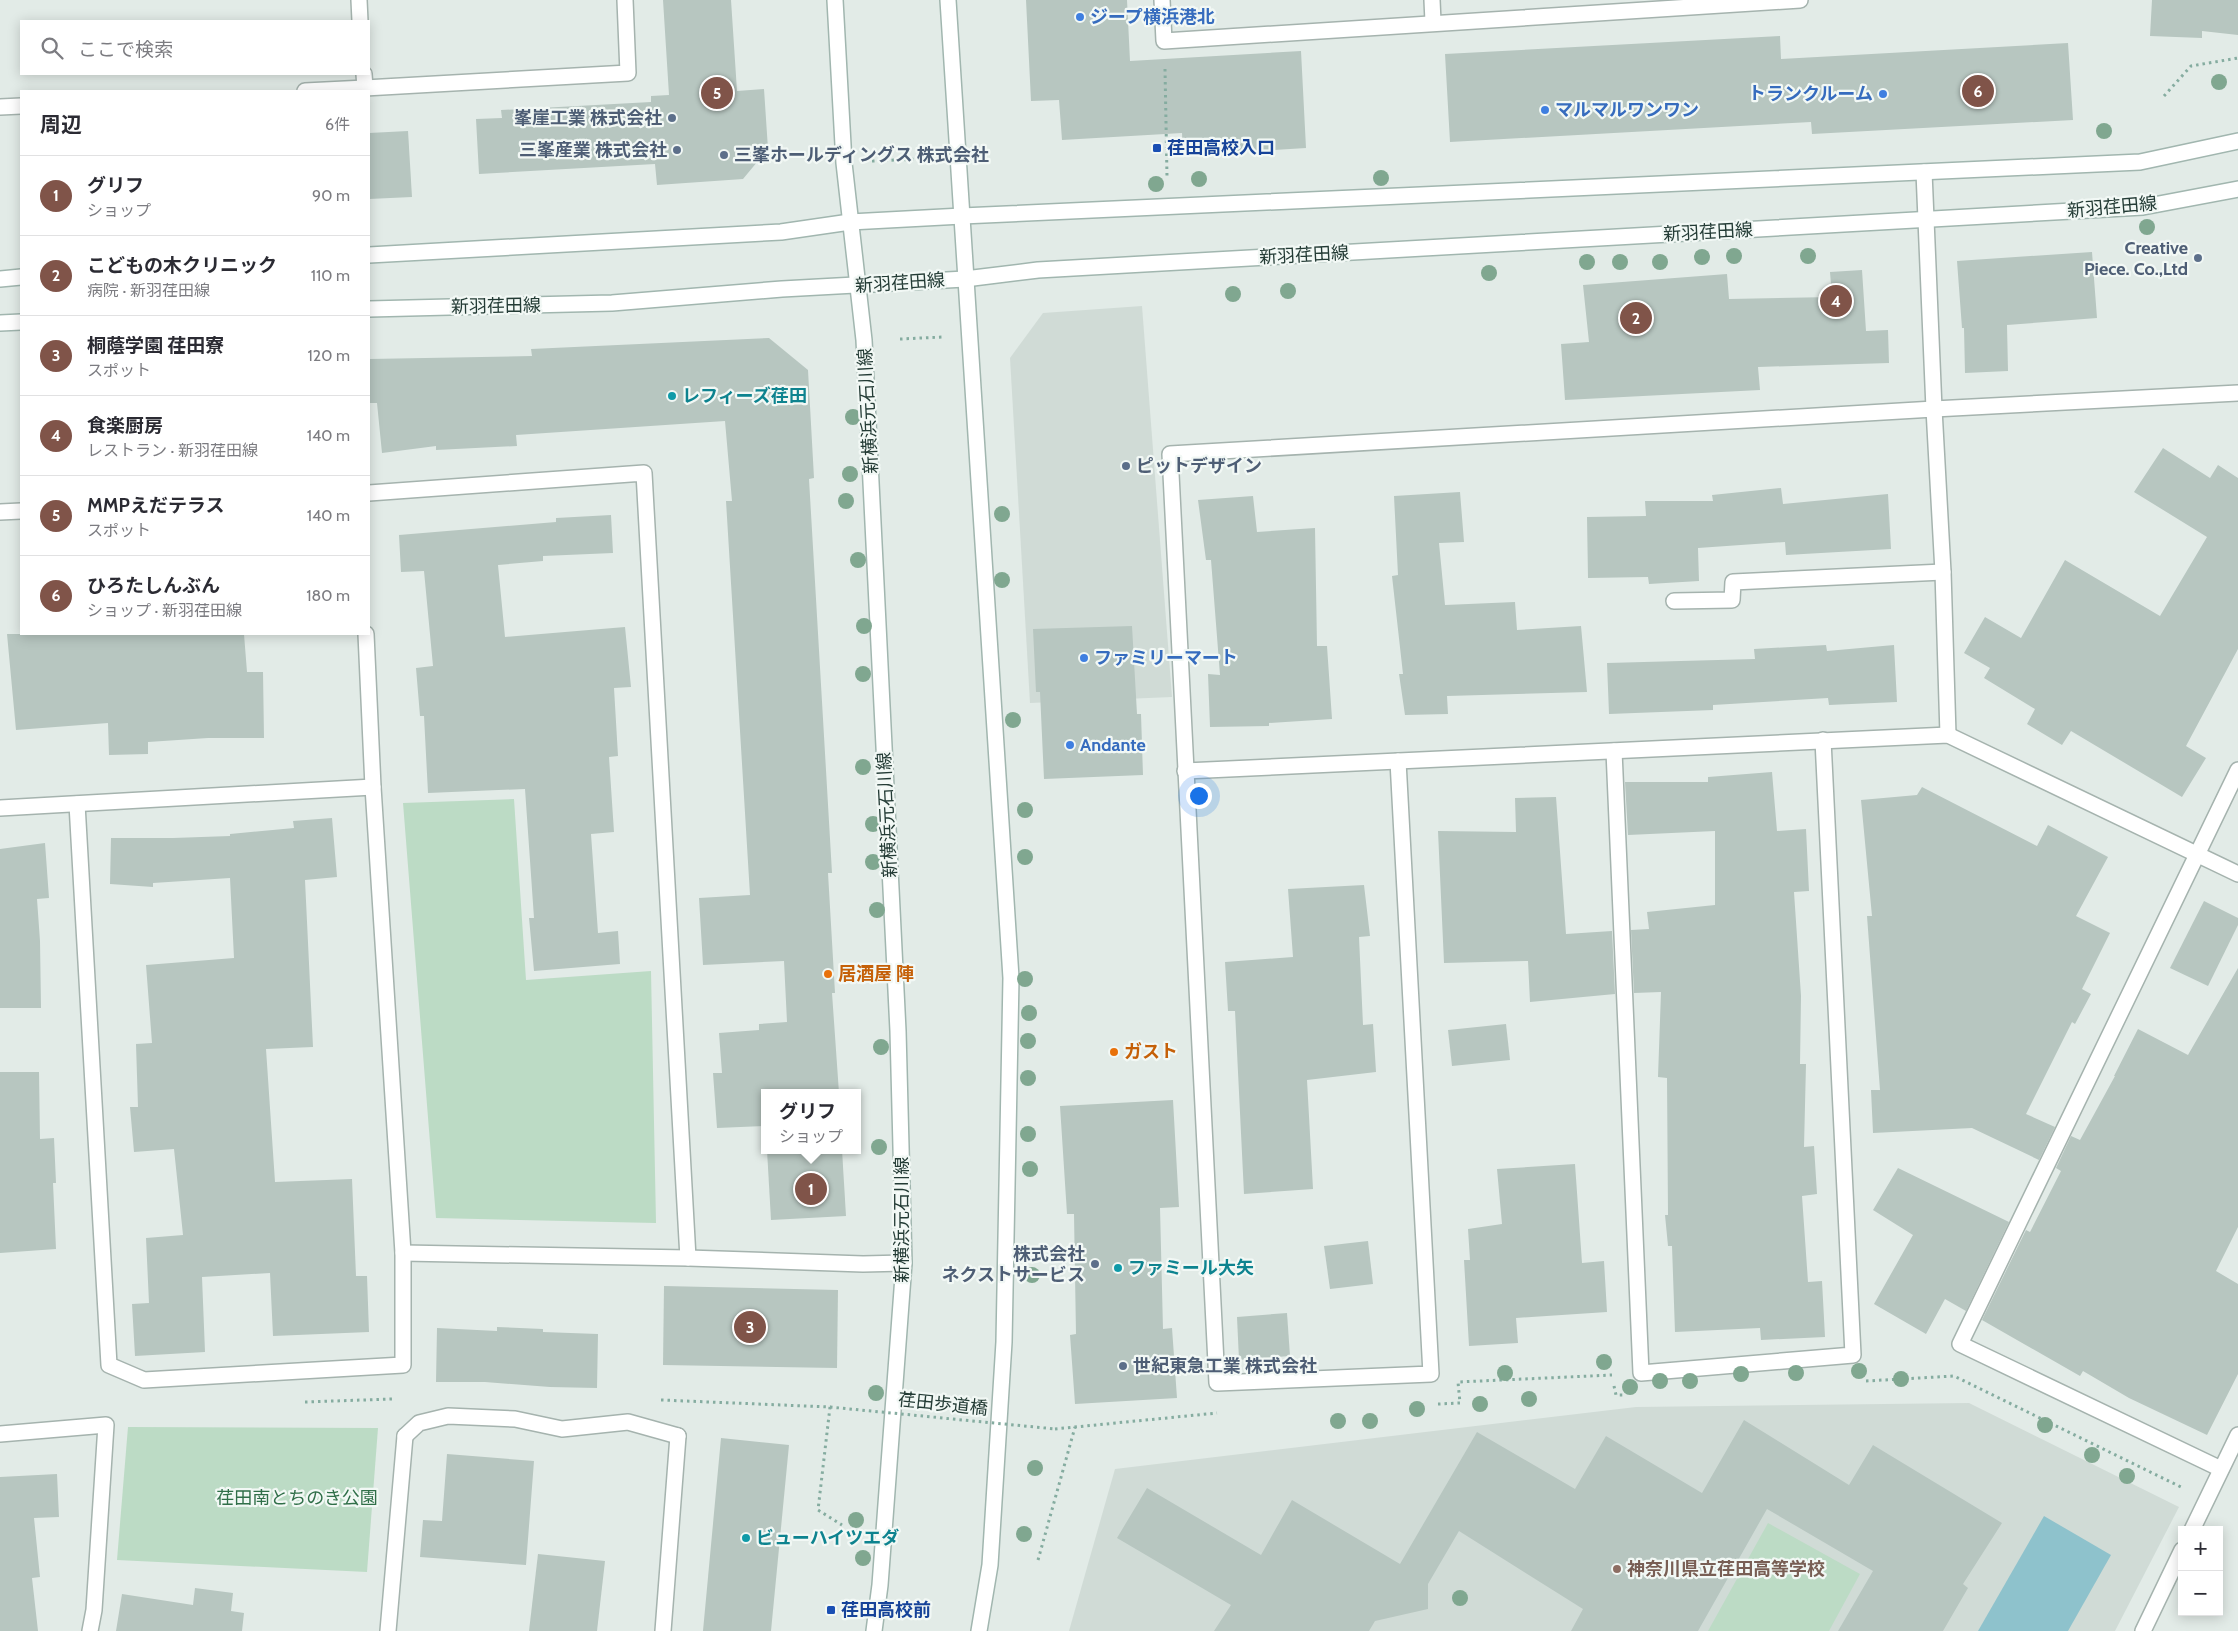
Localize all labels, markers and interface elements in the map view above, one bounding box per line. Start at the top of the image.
place label: ジープ横浜港北 [1090,6,1215,28]
marker: ジープ横浜港北 [1074,11,1086,23]
search box [20,20,370,75]
icon: search [38,34,66,62]
text: ここで検索 [78,38,173,61]
pin: 6 [1962,72,1994,110]
pin: 5 [701,74,733,112]
place label: トランクルーム [1748,83,1873,105]
marker: トランクルーム [1877,88,1889,100]
place label: マルマルワンワン [1555,99,1699,121]
marker: マルマルワンワン [1539,104,1551,116]
place label: 峯崖工業 株式会社 [514,107,662,129]
text: 周辺 [40,112,82,137]
marker: 峯崖工業 株式会社 [666,112,678,124]
text: 6件 [325,115,350,134]
place label: 荏田高校入口 [1167,137,1275,159]
place label: 三峯産業 株式会社 [519,139,667,161]
marker: 荏田高校入口 [1151,142,1163,154]
marker: 三峯産業 株式会社 [671,144,683,156]
place label: 三峯ホールディングス 株式会社 [734,144,989,166]
marker: 三峯ホールディングス 株式会社 [718,149,730,161]
text: グリフ [87,174,144,197]
text: 1 [53,186,59,205]
text: 90 m [312,186,350,205]
street label: 新羽荏田線 [2066,192,2158,222]
text: ショップ [87,201,151,220]
street label: 新羽荏田線 [1662,219,1754,245]
place label: Creative Piece. Co.,Ltd [2084,237,2188,280]
street label: 新羽荏田線 [1258,242,1350,268]
marker: Creative Piece. Co.,Ltd [2192,252,2204,264]
text: こどもの木クリニック [87,254,277,277]
text: 2 [52,266,60,285]
text: 110 m [311,266,350,285]
street label: 新羽荏田線 [854,269,946,297]
text: 病院 · 新羽荏田線 [87,281,210,300]
pin: 4 [1820,282,1852,320]
street label: 新羽荏田線 [451,294,541,318]
pin: 2 [1620,299,1652,337]
text: 桐蔭学園 荏田寮 [87,334,224,357]
text: 3 [52,346,60,365]
text: 120 m [308,346,350,365]
street label: 新横浜元石川線 [854,348,882,474]
text: スポット [87,361,151,380]
place label: レフィーズ荏田 [682,385,807,407]
marker: レフィーズ荏田 [666,390,678,402]
text: 食楽厨房 [87,414,163,437]
text: 4 [51,426,61,445]
text: 140 m [307,426,350,445]
text: レストラン · 新羽荏田線 [87,441,258,460]
place label: ピットデザイン [1136,455,1262,477]
marker: ピットデザイン [1120,460,1132,472]
text: MMPえだテラス [87,494,225,517]
text: 5 [52,506,60,525]
text: 140 m [307,506,350,525]
text: スポット [87,521,151,540]
text: ひろたしんぶん [87,574,220,597]
text: 6 [52,586,61,605]
text: 180 m [306,586,350,605]
text: ショップ · 新羽荏田線 [87,601,242,620]
place label: ファミリーマート [1094,647,1238,669]
marker: ファミリーマート [1078,652,1090,664]
place label: Andante [1080,734,1146,756]
marker: Andante [1064,739,1076,751]
street label: 新横浜元石川線 [873,752,901,878]
your location [1186,783,1212,809]
place label: 居酒屋 陣 [838,963,914,985]
marker: 居酒屋 陣 [822,968,834,980]
place label: ガスト [1124,1041,1178,1063]
marker: ガスト [1108,1046,1120,1058]
popup [761,1089,861,1154]
text: グリフ [779,1100,836,1123]
text: ショップ [779,1127,843,1146]
street label: 新横浜元石川線 [891,1157,913,1283]
pin: 1 [795,1170,827,1208]
place label: 株式会社 ネクストサービス [942,1243,1085,1286]
place label: ファミール大矢 [1128,1257,1254,1279]
marker: 株式会社 ネクストサービス [1089,1258,1101,1270]
marker: ファミール大矢 [1112,1262,1124,1274]
pin: 3 [734,1308,766,1346]
place label: 世紀東急工業 株式会社 [1133,1355,1317,1377]
marker: 世紀東急工業 株式会社 [1117,1360,1129,1372]
street label: 荏田歩道橋 [897,1388,989,1420]
park label: 荏田南とちのき公園 [216,1487,378,1509]
map controls [2178,1526,2223,1616]
button: + [2178,1526,2223,1571]
place label: ビューハイツエダ [756,1527,899,1549]
marker: ビューハイツエダ [740,1532,752,1544]
place label: 神奈川県立荏田高等学校 [1627,1558,1825,1580]
marker: 神奈川県立荏田高等学校 [1611,1563,1623,1575]
button: − [2178,1571,2223,1616]
place label: 荏田高校前 [841,1599,931,1621]
marker: 荏田高校前 [825,1604,837,1616]

